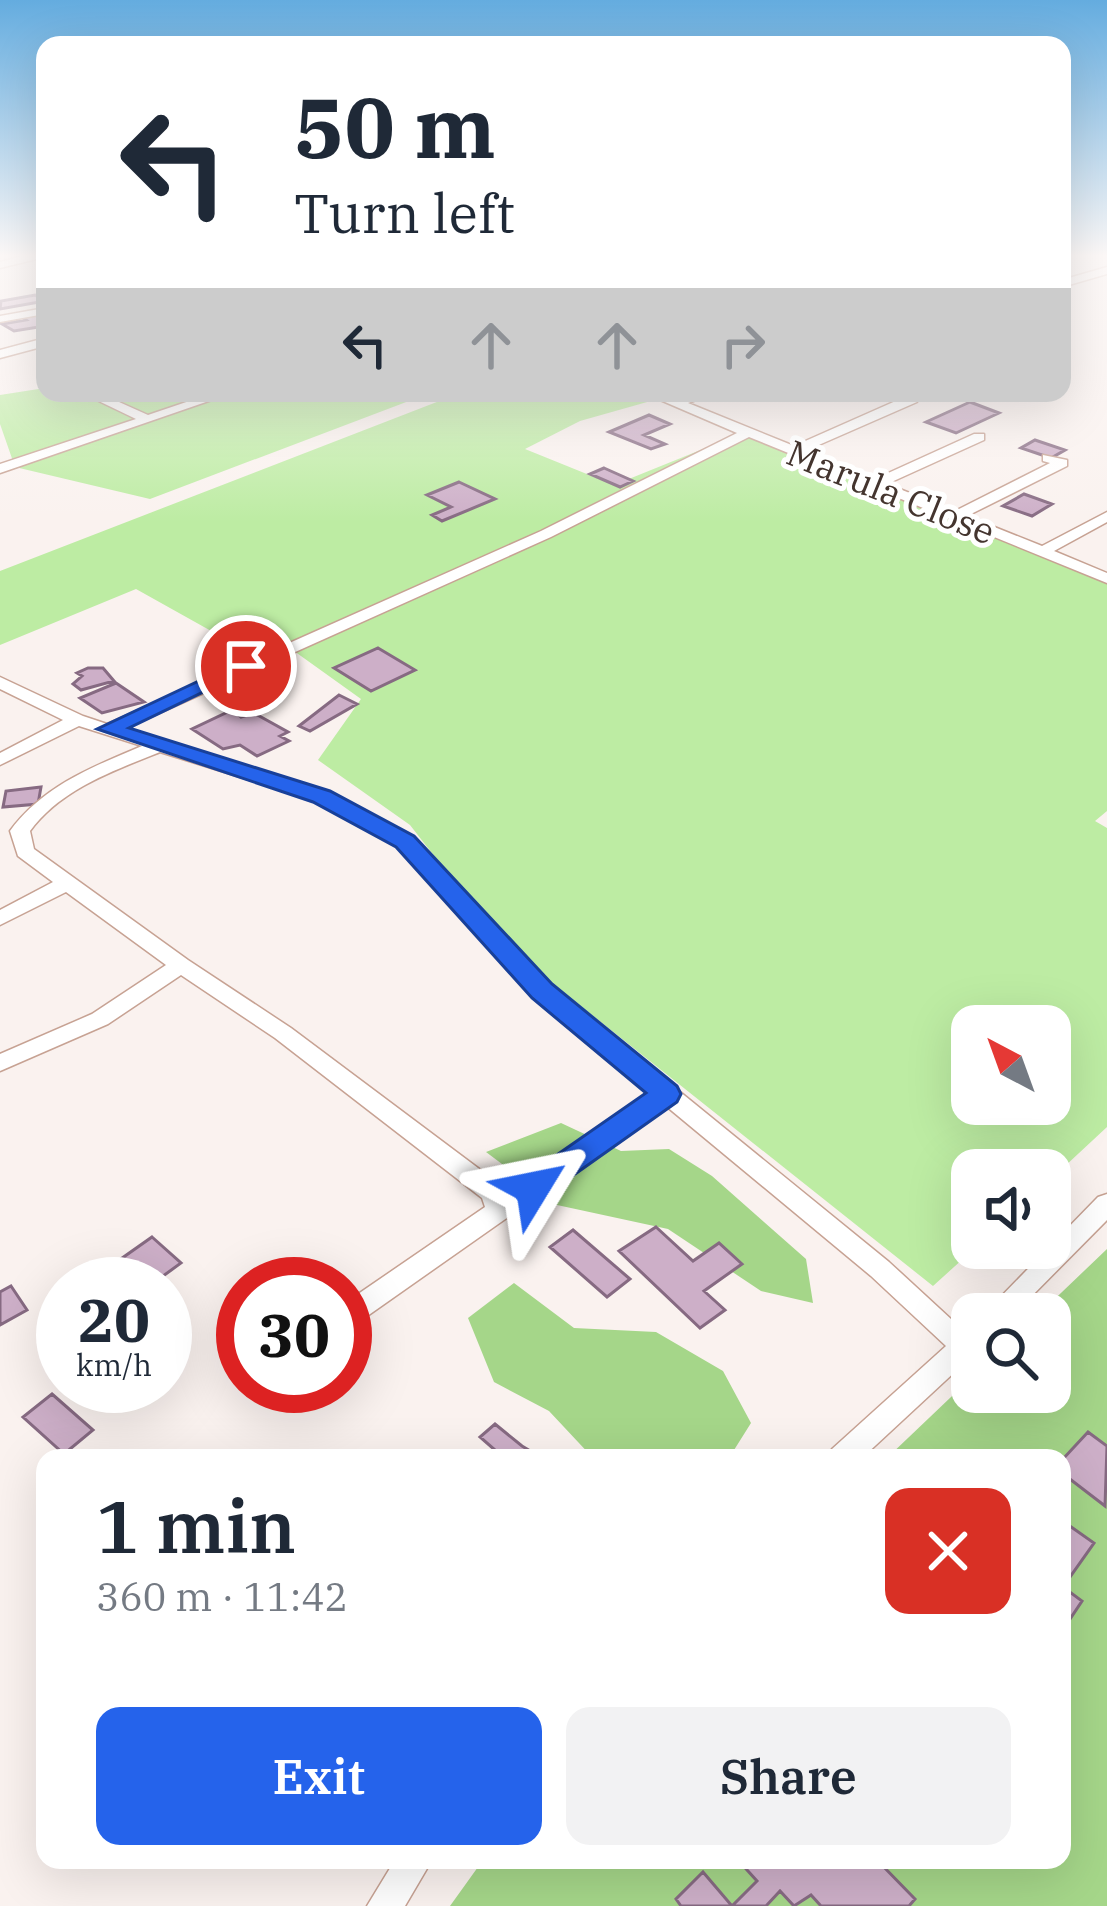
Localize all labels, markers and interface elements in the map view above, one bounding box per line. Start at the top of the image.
text: 50 m [294,72,496,181]
icon: left [96,84,252,240]
text: Turn left [294,178,515,248]
icon: left [332,312,398,378]
icon: ahead [458,312,524,378]
icon: ahead [584,312,650,378]
icon: right [710,312,776,378]
street label: Marula Close [780,429,1002,555]
pin [195,615,297,717]
icon: arrive [213,633,279,699]
north arrow [951,1005,1071,1125]
map controls [951,1005,1071,1413]
position arrow [470,1125,596,1251]
button: sound [951,1149,1071,1269]
speed limit sign: 30 [216,1257,372,1413]
text: 20 [78,1280,150,1359]
button: search [951,1293,1071,1413]
text: km/h [76,1345,152,1384]
text: 1 min [96,1479,296,1573]
button: close [885,1488,1011,1614]
text: 360 m · 11:42 [96,1571,348,1622]
button: Exit [96,1707,542,1845]
button: Share [566,1707,1011,1845]

